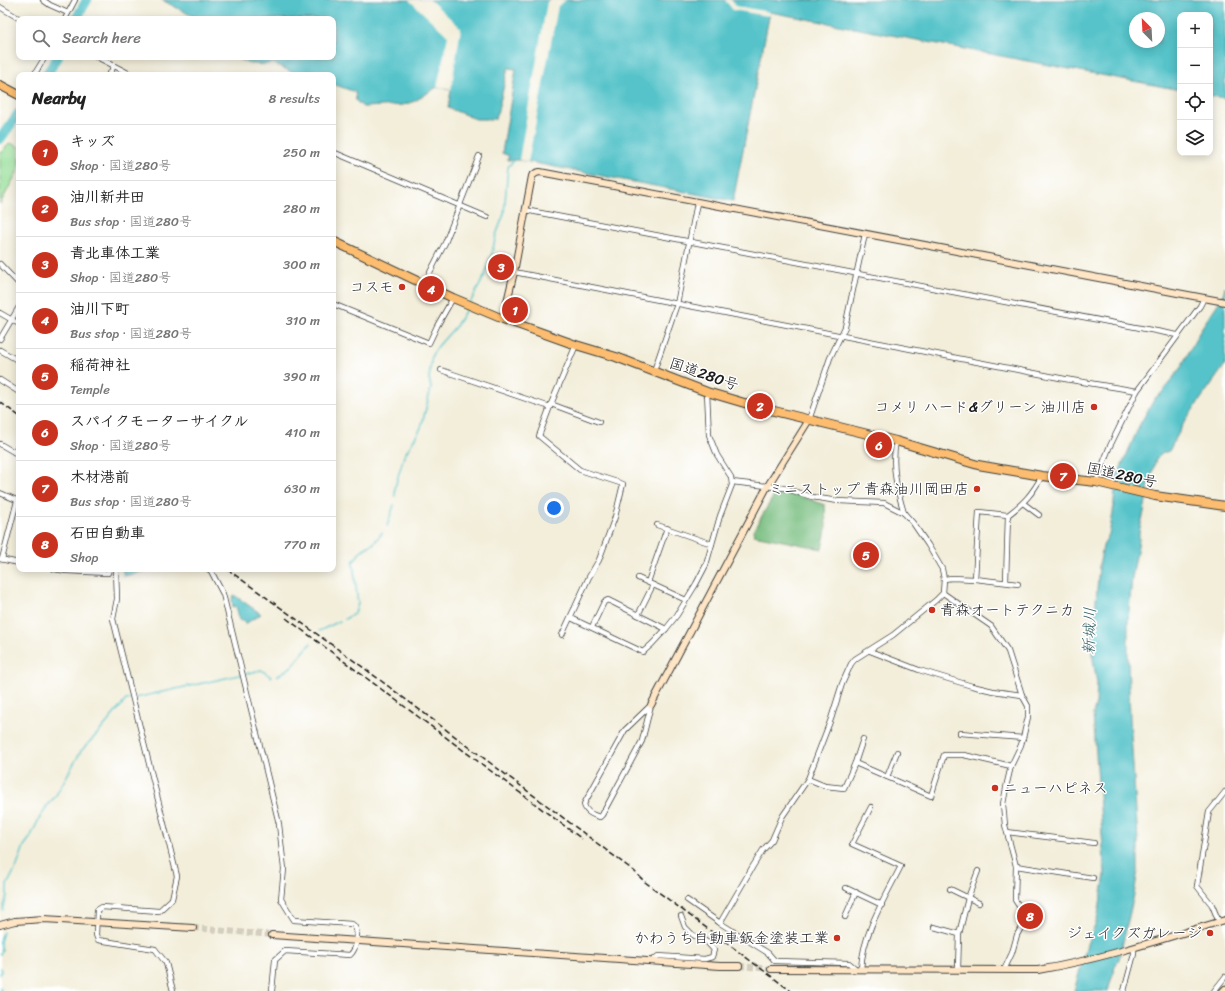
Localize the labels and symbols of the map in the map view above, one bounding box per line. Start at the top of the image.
north arrow [1129,12,1165,48]
pin: 3 [488,252,514,282]
place label: コスモ [350,274,394,300]
pin: 4 [418,274,444,304]
marker: コスモ [397,282,407,292]
pin: 1 [502,295,528,325]
street label: 国道280号 [666,350,742,398]
pin: 2 [747,391,773,421]
place label: コメリ ハード&グリーン 油川店 [875,394,1086,420]
marker: コメリ ハード&グリーン 油川店 [1089,402,1099,412]
pin: 6 [866,430,892,460]
street label: 国道280号 [1084,455,1160,495]
pin: 7 [1050,461,1076,491]
place label: ミニストップ 青森油川岡田店 [769,476,969,502]
marker: ミニストップ 青森油川岡田店 [972,484,982,494]
your location [544,498,564,518]
pin: 5 [853,540,879,570]
place label: 青森オートテクニカ [940,597,1074,623]
marker: 青森オートテクニカ [927,605,937,615]
water label: 新城川 [1074,607,1104,655]
place label: ニューハピネス [1003,775,1108,801]
marker: ニューハピネス [990,783,1000,793]
pin: 8 [1017,901,1043,931]
place label: ジェイクズガレージ [1067,920,1202,946]
place label: かわうち自動車鈑金塗装工業 [634,925,829,951]
marker: ジェイクズガレージ [1205,928,1215,938]
marker: かわうち自動車鈑金塗装工業 [832,933,842,943]

